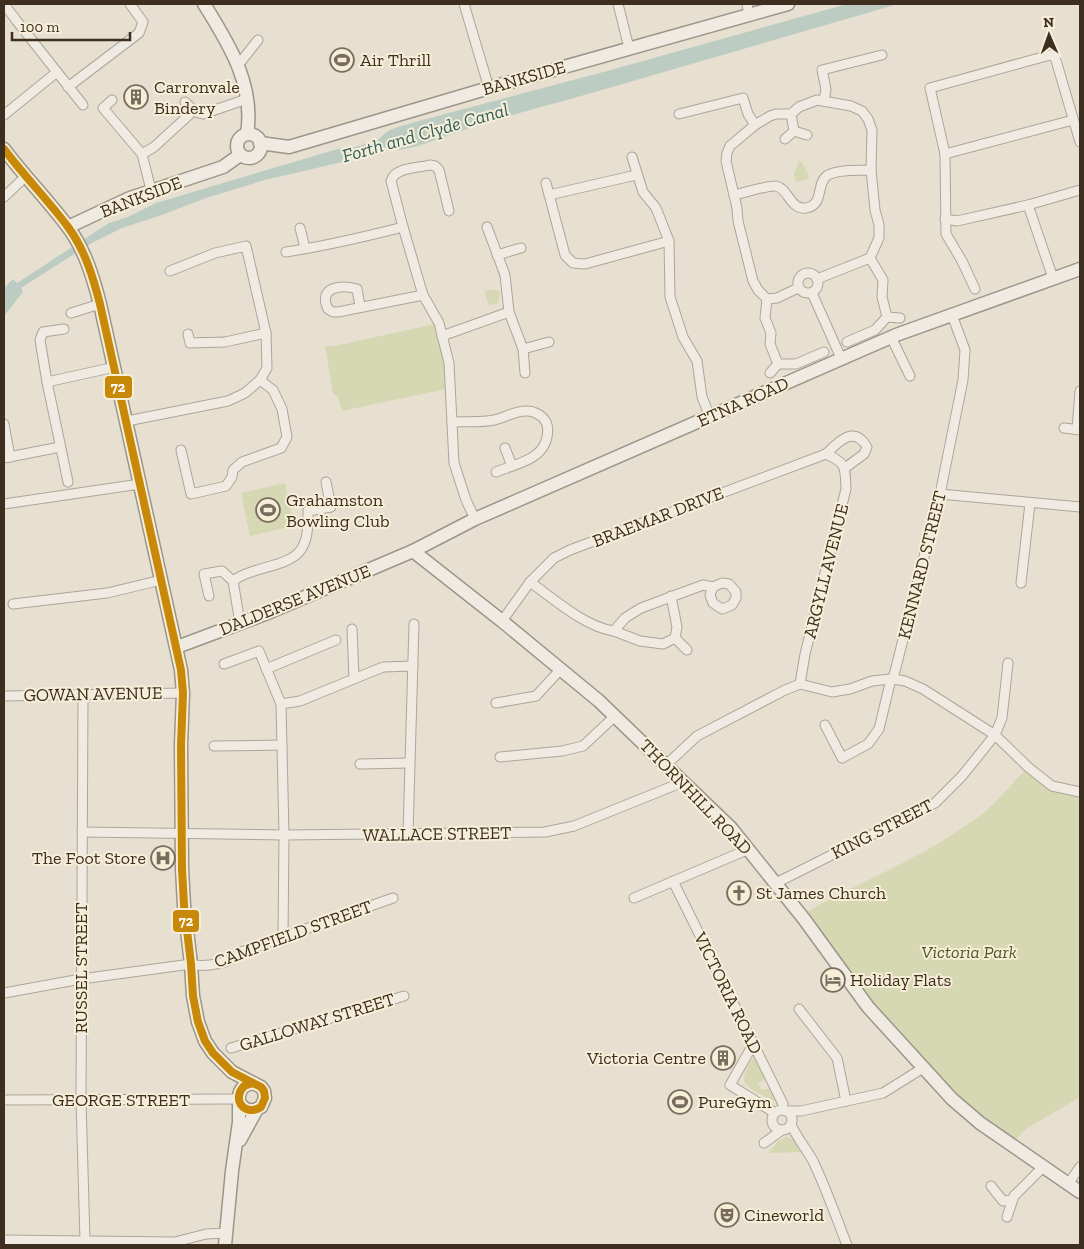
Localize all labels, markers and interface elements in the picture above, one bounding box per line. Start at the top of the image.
scale bar [12,10,130,42]
north arrow [1024,10,1074,60]
text: N [1043,14,1055,31]
text: 100 m [20,18,59,36]
sports icon: Air Thrill [329,47,355,73]
place label: Air Thrill [360,49,431,71]
street label: BANKSIDE [480,56,568,100]
place label: Carronvale Bindery [154,76,240,119]
building icon: Carronvale Bindery [123,84,149,110]
water label: Forth and Clyde Canal [339,98,511,167]
street label: BANKSIDE [97,171,185,223]
street label: ETNA ROAD [694,372,792,432]
line badge: 72 [104,375,133,399]
text: 72 [111,379,126,396]
street label: BRAEMAR DRIVE [589,482,727,552]
place label: Grahamston Bowling Club [286,489,390,532]
street label: KENNARD STREET [893,489,951,641]
sports icon: Grahamston Bowling Club [255,497,281,523]
street label: ARGYLL AVENUE [799,501,853,641]
street label: DALDERSE AVENUE [216,560,374,640]
street label: GOWAN AVENUE [23,682,163,706]
street label: THORNHILL ROAD [635,735,757,859]
street label: KING STREET [827,794,937,864]
street label: WALLACE STREET [362,822,512,846]
hospital icon: The Foot Store [150,845,176,871]
place label: The Foot Store [32,847,146,869]
church icon: St James Church [726,880,752,906]
place label: St James Church [756,882,886,904]
street label: CAMPFIELD STREET [211,895,375,973]
street label: RUSSEL STREET [70,902,92,1034]
line badge: 72 [172,909,200,933]
text: 72 [179,913,194,930]
street label: VICTORIA ROAD [689,928,767,1058]
park label: Victoria Park [921,941,1017,963]
hotel icon: Holiday Flats [820,967,846,993]
place label: Holiday Flats [850,969,951,991]
street label: GALLOWAY STREET [237,988,397,1056]
building icon: Victoria Centre [710,1045,736,1071]
place label: Victoria Centre [586,1047,706,1069]
street label: GEORGE STREET [52,1089,190,1111]
sports icon: PureGym [667,1089,693,1115]
place label: PureGym [698,1091,772,1113]
theatre icon: Cineworld [714,1202,740,1228]
place label: Cineworld [744,1204,824,1226]

